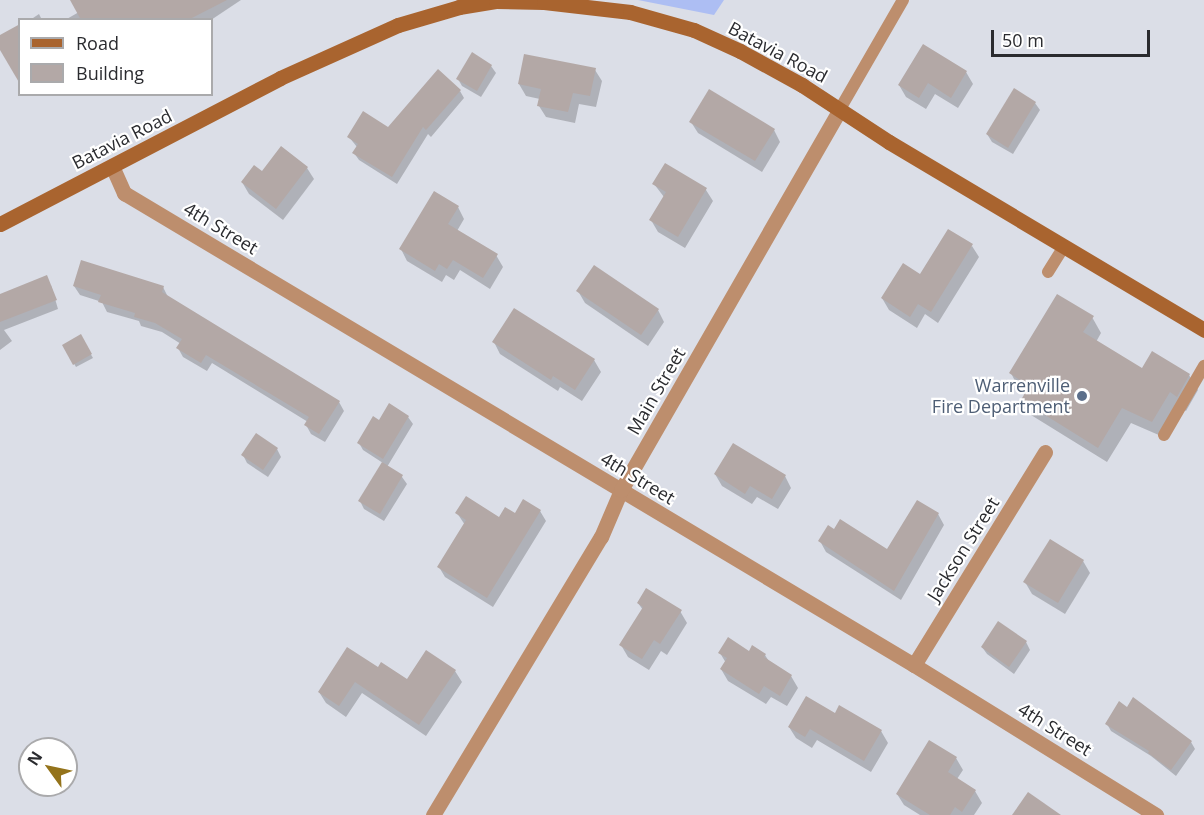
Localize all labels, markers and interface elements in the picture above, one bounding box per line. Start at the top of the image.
street label: Batavia Road [725,17,831,87]
legend [18,18,213,96]
scale bar [994,18,1153,56]
text: 50 m [1002,28,1044,52]
text: Road [76,31,119,55]
text: Building [76,61,144,85]
street label: Batavia Road [68,105,176,173]
street label: 4th Street [180,197,262,259]
street label: Main Street [622,344,690,438]
place label: Warrenville Fire Department [932,375,1070,418]
marker: Warrenville Fire Department [1075,389,1089,403]
street label: 4th Street [597,447,679,509]
street label: Jackson Street [922,493,1004,605]
street label: 4th Street [1014,698,1096,760]
north arrow [18,737,78,797]
text: N [22,747,47,770]

